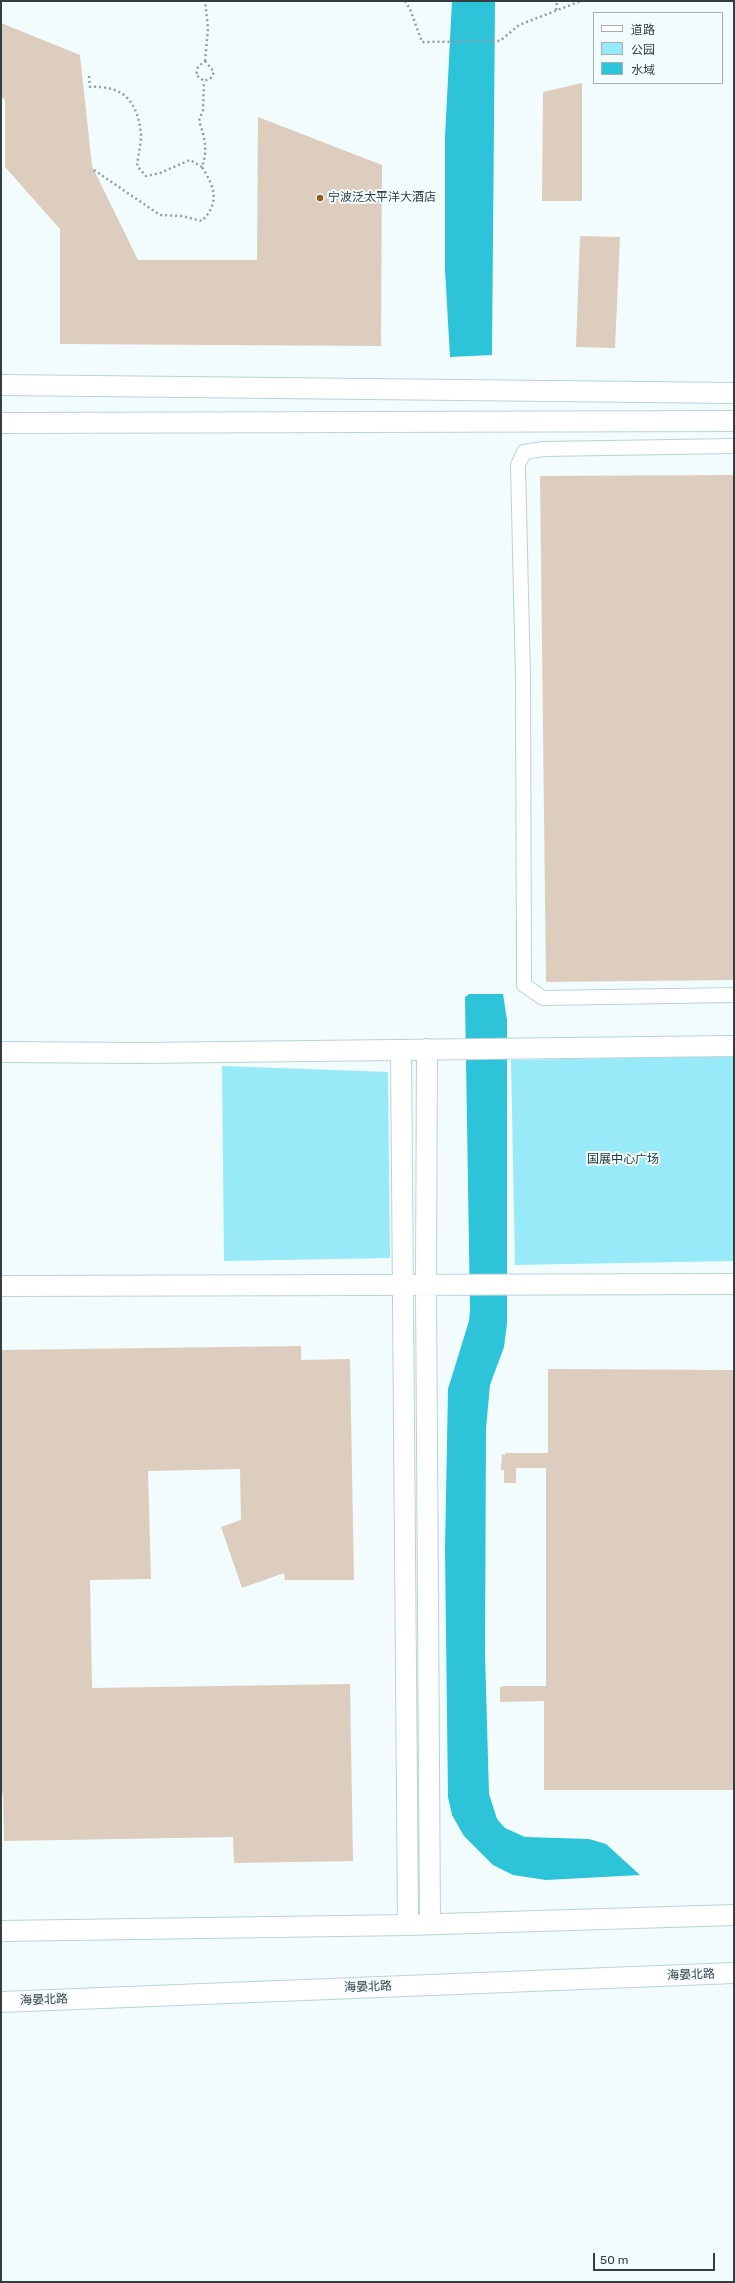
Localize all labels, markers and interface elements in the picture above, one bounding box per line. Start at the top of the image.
legend [593,12,723,84]
text: 道路 [631,23,655,37]
text: 公园 [631,43,655,57]
text: 水域 [631,63,655,77]
place label: 宁波泛太平洋大酒店 [328,191,436,205]
marker: 宁波泛太平洋大酒店 [315,193,325,203]
park label: 国展中心广场 [587,1153,659,1167]
street label: 海晏北路 [667,1967,715,1983]
street label: 海晏北路 [344,1979,392,1995]
street label: 海晏北路 [20,1992,68,2008]
scale bar [595,2245,717,2271]
text: 50 m [600,2253,628,2267]

